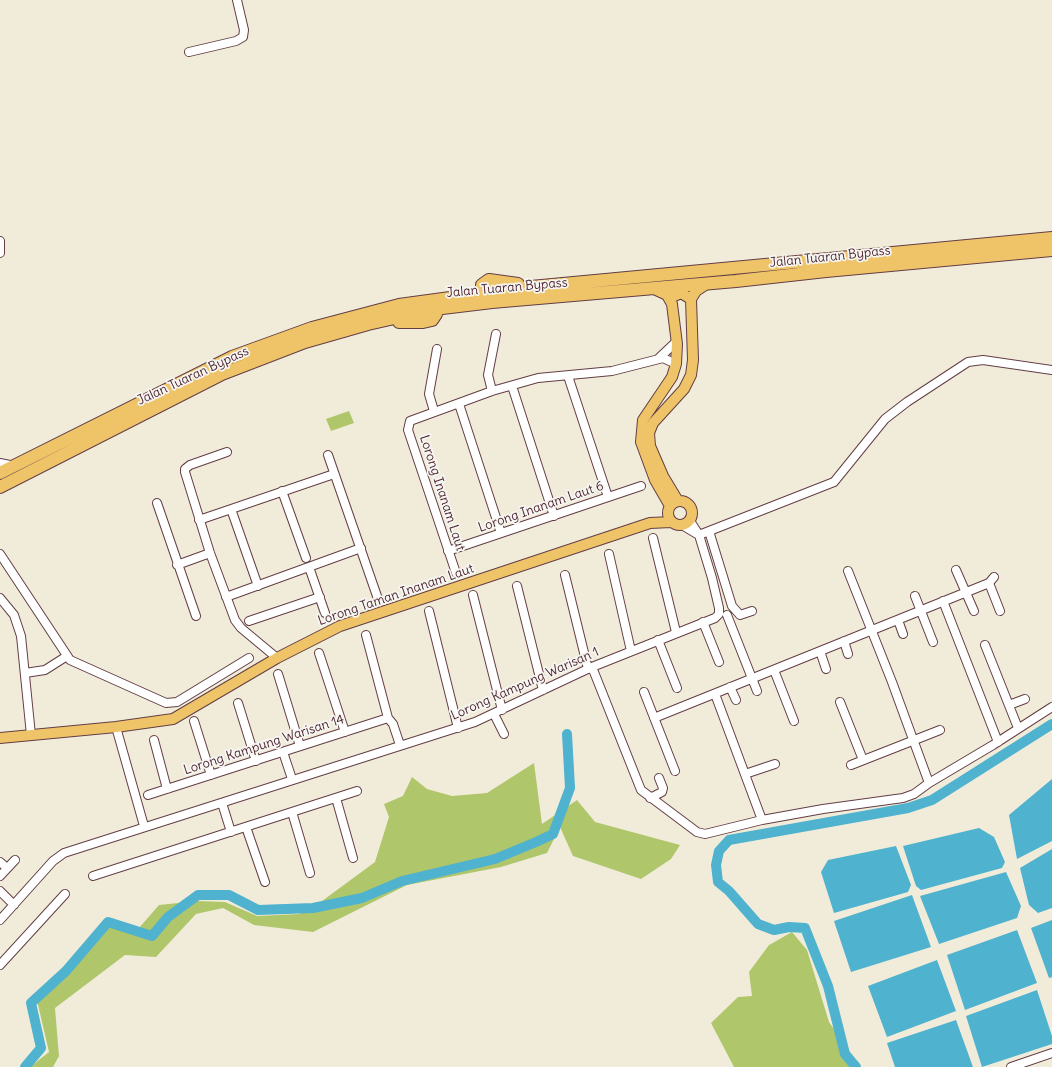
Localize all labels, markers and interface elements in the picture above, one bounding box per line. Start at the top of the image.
street label: Jalan Tuaran Bypass [769,243,891,271]
street label: Jalan Tuaran Bypass [446,275,568,301]
street label: Jalan Tuaran Bypass [135,343,251,409]
street label: Lorong Inanam Laut [416,433,468,553]
street label: Lorong Inanam Laut 6 [476,478,606,536]
street label: Lorong Taman Inanam Laut [316,561,476,629]
street label: Lorong Kampung Warisan 1 [449,644,601,724]
street label: Lorong Kampung Warisan 14 [182,712,346,778]

